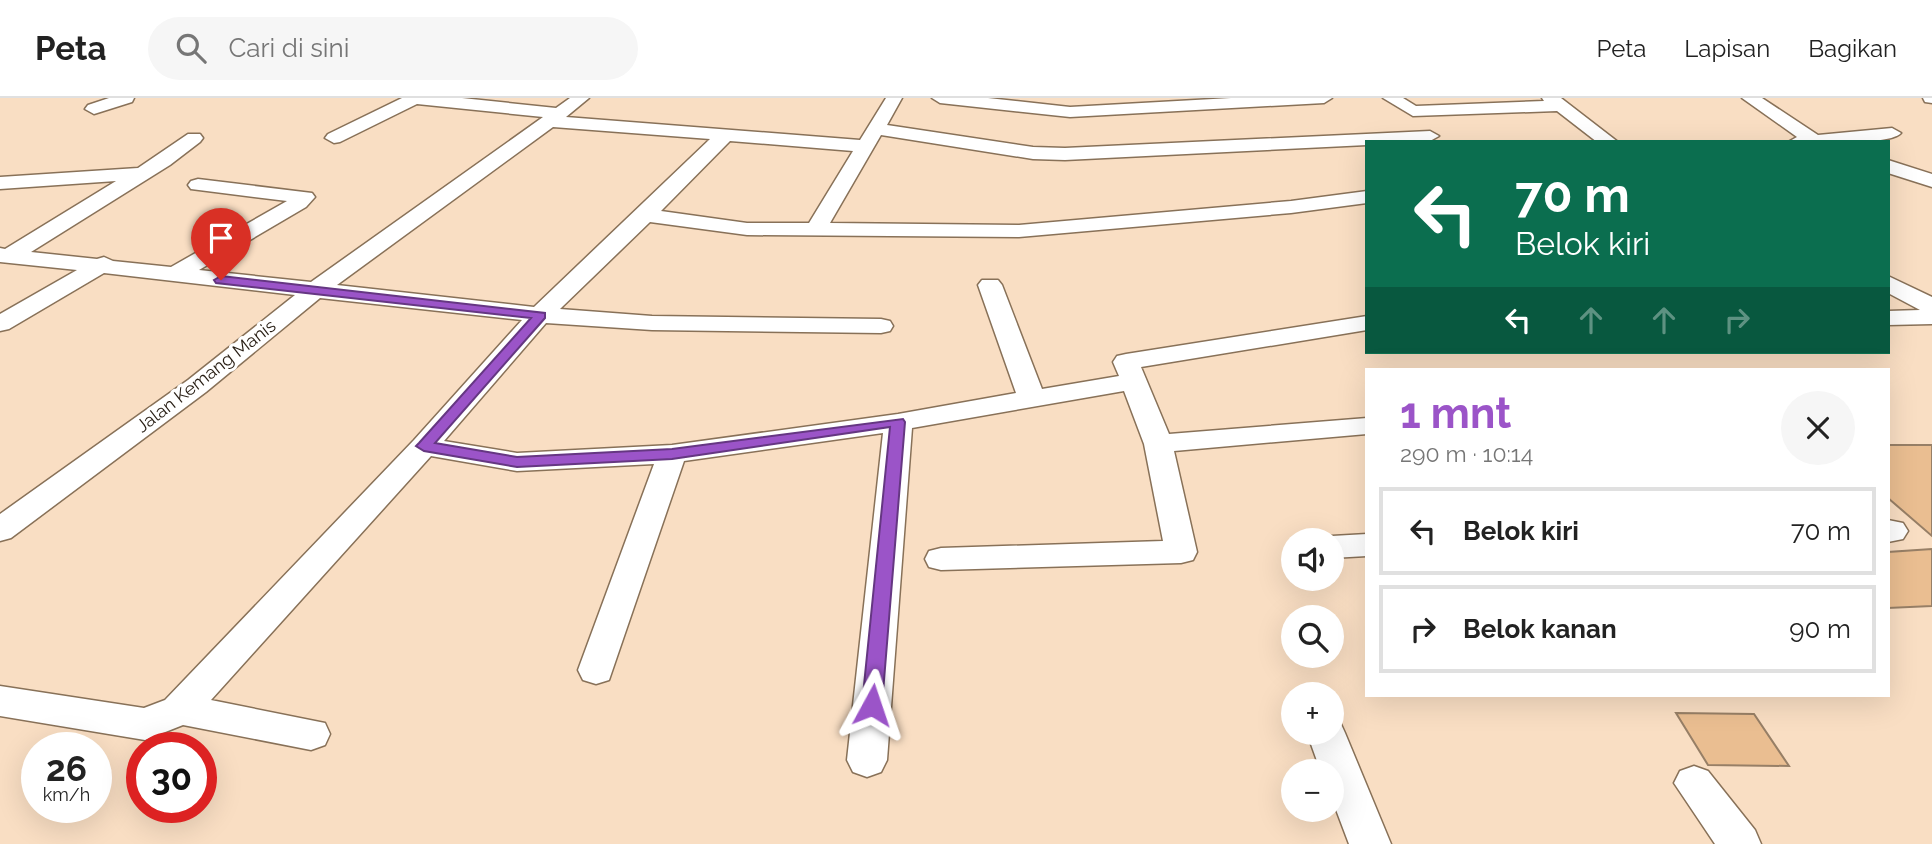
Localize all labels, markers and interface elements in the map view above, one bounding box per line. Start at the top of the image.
search box [148,17,638,80]
text: Peta [35,29,106,68]
icon: search [172,29,210,67]
text: Cari di sini [228,33,349,63]
text: Peta [1597,34,1646,63]
text: Lapisan [1684,34,1770,63]
text: Bagikan [1808,34,1897,63]
text: 70 m [1515,166,1630,223]
icon: left [1400,168,1491,259]
pin [191,208,251,280]
icon: arrive [202,219,240,257]
text: Belok kiri [1515,225,1650,262]
icon: left [1499,301,1537,339]
icon: ahead [1572,301,1610,339]
icon: ahead [1645,301,1683,339]
icon: right [1718,301,1756,339]
street label: Jalan Kemang Manis [132,315,280,436]
text: 1 mnt [1400,389,1511,438]
button: close [1781,391,1855,465]
text: 290 m · 10:14 [1400,440,1533,467]
icon: left [1404,512,1442,550]
text: Belok kiri [1463,516,1579,546]
text: 70 m [1791,516,1851,546]
map controls [1281,528,1344,822]
button: sound [1281,528,1344,591]
button: search [1281,605,1344,668]
icon: right [1404,610,1442,648]
text: Belok kanan [1463,614,1617,644]
text: 90 m [1789,614,1851,644]
position arrow [835,668,909,742]
button: + [1281,682,1344,745]
speed limit sign: 30 [126,732,217,823]
text: 26 [46,748,87,789]
button: − [1281,759,1344,822]
text: km/h [43,784,90,805]

